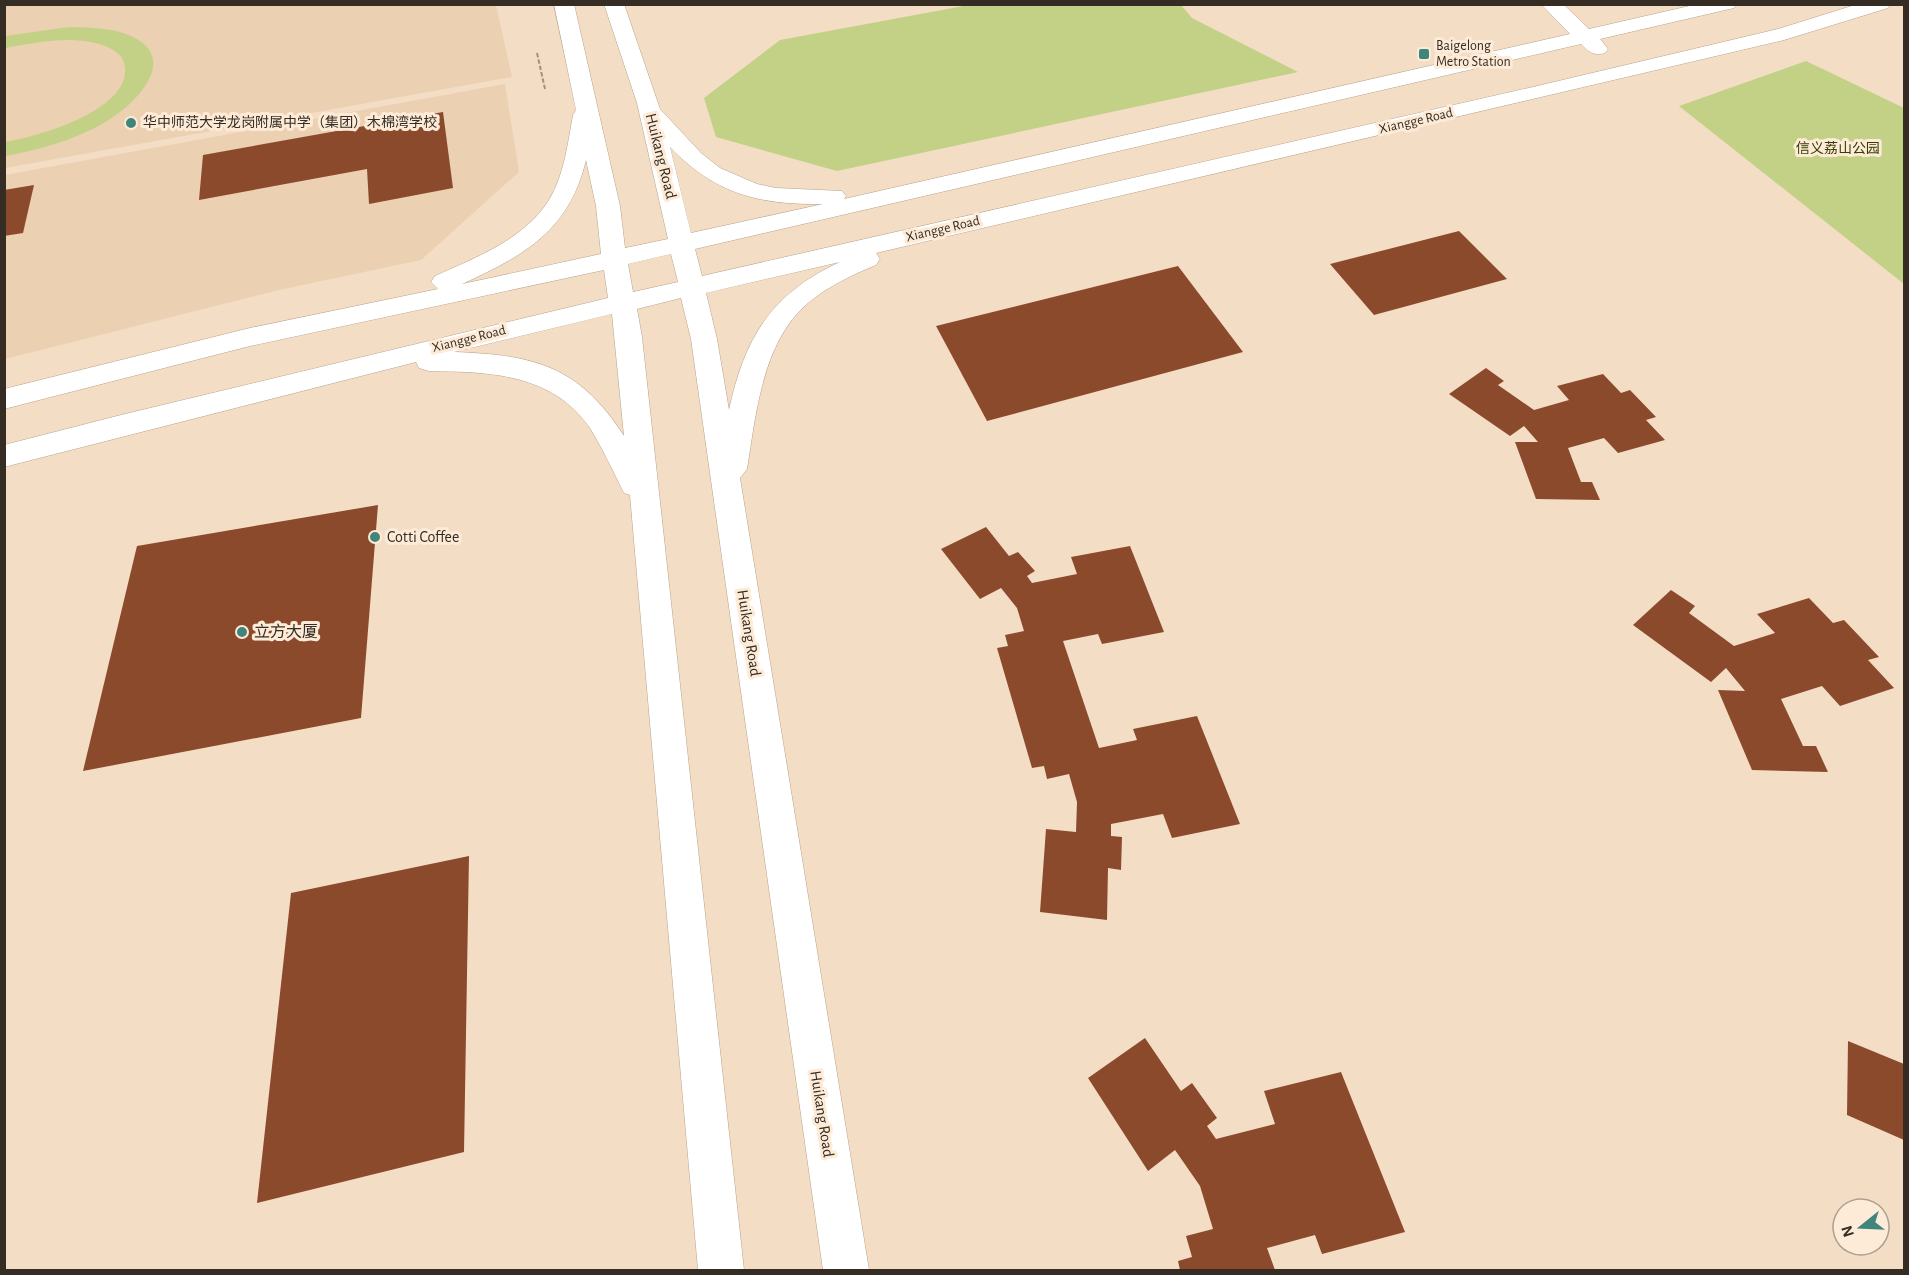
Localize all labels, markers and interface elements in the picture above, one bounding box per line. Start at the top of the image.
place label: Baigelong Metro Station [1436,39,1511,69]
marker: Baigelong Metro Station [1417,47,1431,61]
street label: Xiangge Road [1378,106,1454,136]
street label: Huikang Road [643,112,679,200]
place label: 华中师范大学龙岗附属中学（集团）木棉湾学校 [143,114,437,130]
marker: 华中师范大学龙岗附属中学（集团）木棉湾学校 [124,116,138,130]
park label: 信义荔山公园 [1796,141,1880,156]
street label: Xiangge Road [905,214,981,244]
street label: Xiangge Road [431,323,507,355]
place label: Cotti Coffee [387,529,459,545]
marker: Cotti Coffee [368,530,382,544]
street label: Huikang Road [734,589,764,677]
place label: 立方大厦 [254,623,318,640]
marker: 立方大厦 [235,625,249,639]
street label: Huikang Road [807,1070,837,1158]
north arrow [1831,1197,1891,1257]
text: N [1838,1224,1857,1239]

